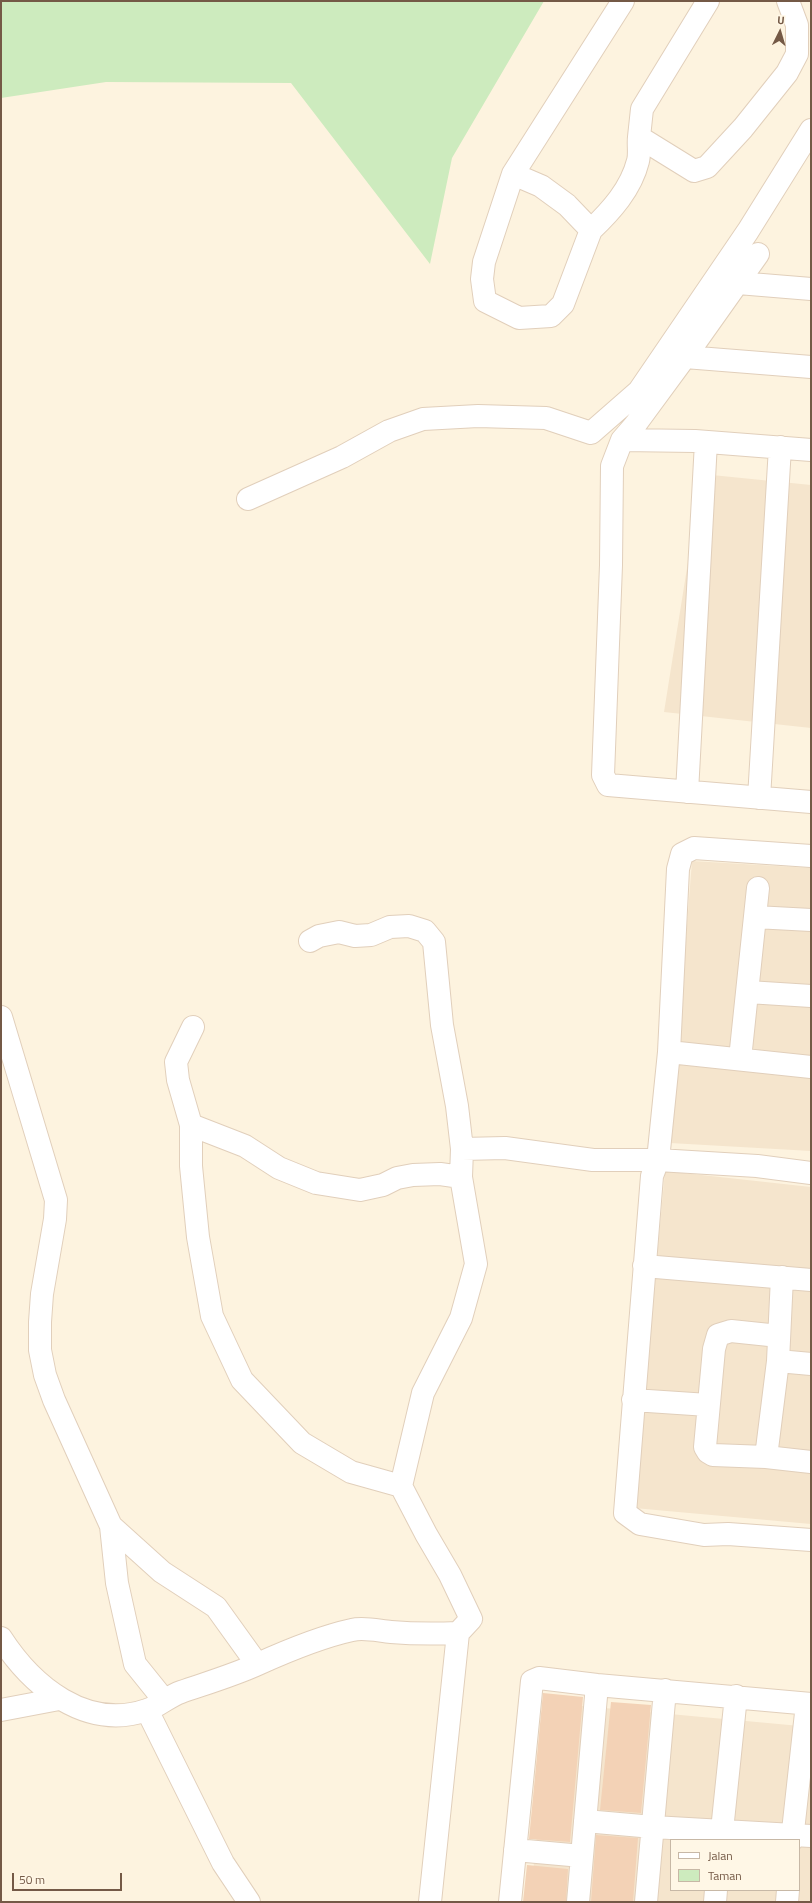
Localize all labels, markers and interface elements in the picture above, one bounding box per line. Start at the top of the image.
north arrow [760,12,800,52]
text: U [777,12,785,28]
legend [670,1839,800,1891]
text: Jalan [708,1846,733,1865]
scale bar [14,1865,124,1891]
text: Taman [708,1866,742,1885]
text: 50 m [19,1870,45,1889]

